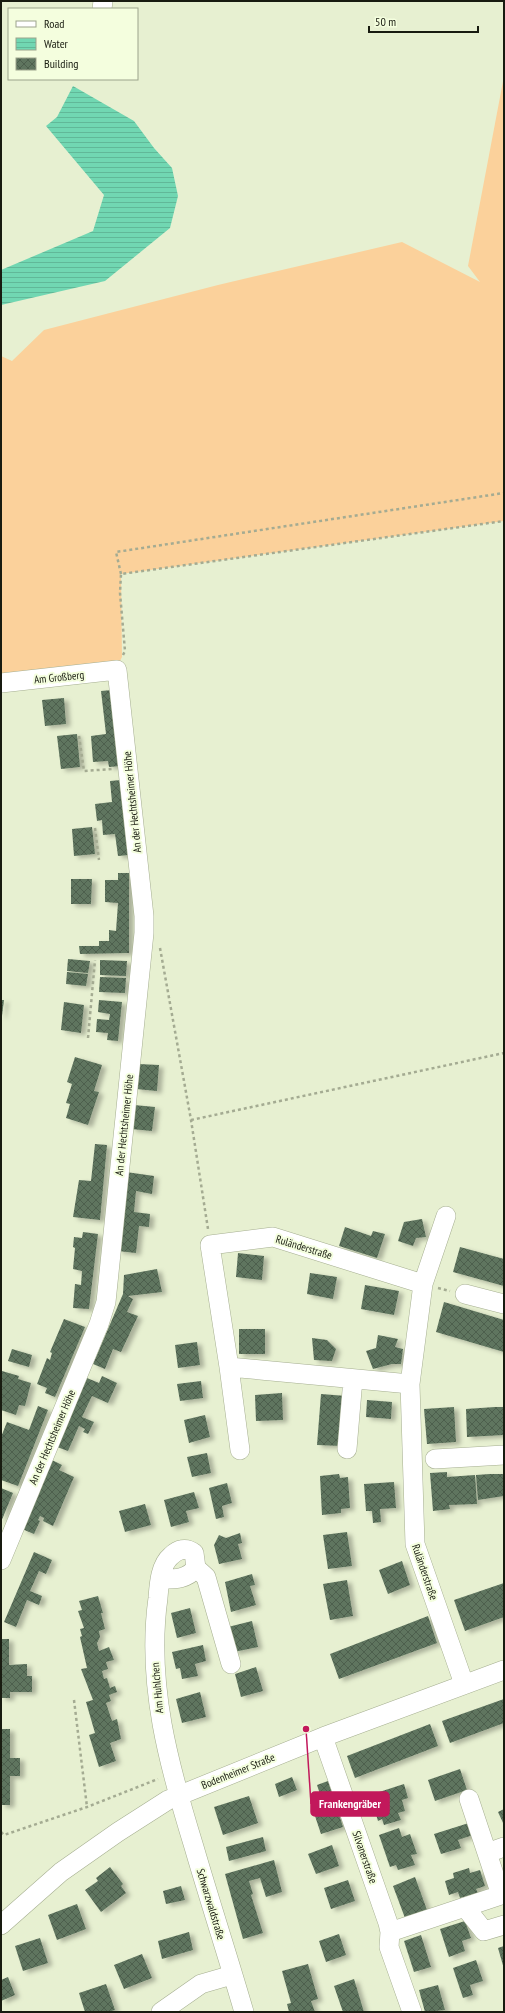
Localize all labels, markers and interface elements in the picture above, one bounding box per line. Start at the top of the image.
legend [8,8,138,80]
scale bar [369,8,478,34]
text: 50 m [375,14,396,29]
text: Road [44,16,64,31]
text: Water [44,36,69,51]
text: Building [44,56,79,71]
street label: Am Großberg [33,667,85,687]
street label: An der Hechtsheimer Höhe [120,750,144,853]
street label: An der Hechtsheimer Höhe [112,1073,136,1176]
street label: Ruländerstraße [274,1232,334,1262]
street label: An der Hechtsheimer Höhe [26,1387,78,1487]
street label: Ruländerstraße [409,1542,441,1602]
street label: Am Huhlchen [148,1662,166,1714]
street label: Bodenheimer Straße [199,1750,277,1792]
callout: Frankengräber [311,1792,389,1816]
text: Frankengräber [319,1796,381,1811]
street label: Silvanerstraße [349,1829,381,1886]
street label: Schwarzwaldstraße [194,1867,229,1942]

